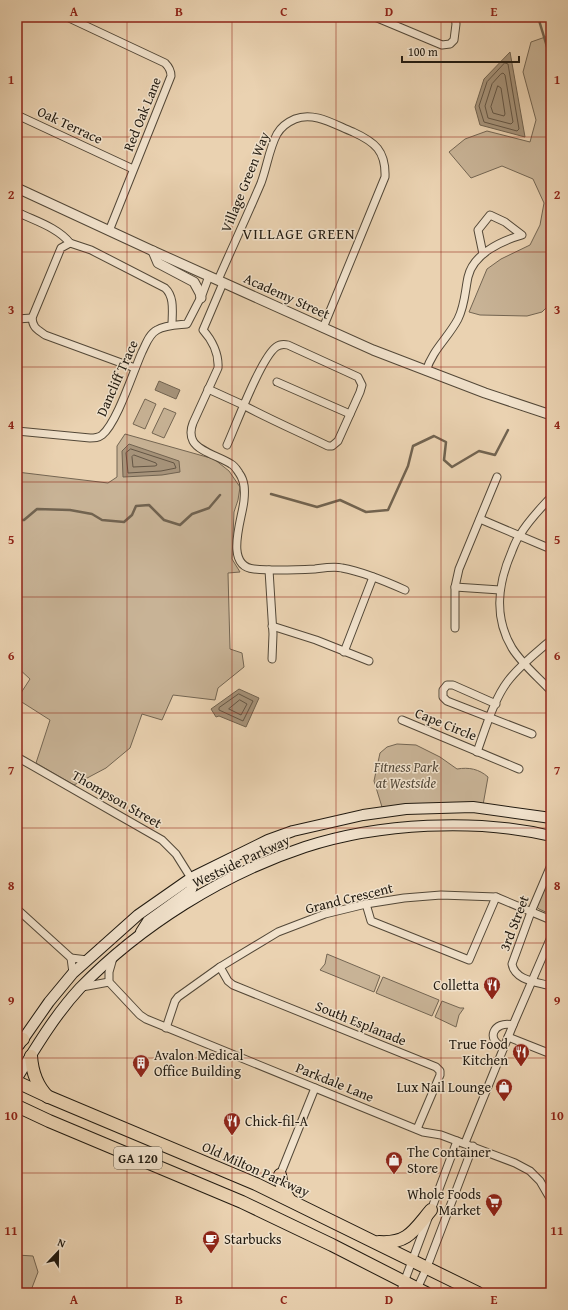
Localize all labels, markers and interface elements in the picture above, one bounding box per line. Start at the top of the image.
text: A [70,2,79,21]
text: B [175,2,183,21]
text: C [280,2,288,21]
text: D [385,2,393,21]
text: E [491,2,498,21]
scale bar [402,38,519,64]
text: 100 m [408,43,438,60]
text: 1 [8,70,14,89]
text: 1 [554,70,560,89]
street label: Red Oak Lane [118,74,166,154]
street label: Oak Terrace [34,101,106,149]
street label: Village Green Way [216,129,274,235]
text: 2 [8,185,15,204]
text: 2 [554,185,561,204]
district label: VILLAGE GREEN [242,223,356,244]
street label: Academy Street [241,268,333,324]
text: 3 [8,300,14,319]
text: 3 [554,300,560,319]
street label: Dancliff Trace [91,336,143,419]
text: 4 [8,415,15,434]
text: 4 [554,415,561,434]
text: 5 [8,530,15,549]
text: 5 [554,530,561,549]
text: 6 [8,646,15,665]
text: 6 [554,646,561,665]
street label: Cape Circle [412,703,480,746]
park label: Fitness Park at Westside [373,757,439,793]
text: 7 [8,761,15,780]
text: 7 [554,761,561,780]
street label: Thompson Street [68,765,166,833]
street label: Westside Parkway [189,830,293,892]
text: 8 [8,876,15,895]
text: 8 [554,876,561,895]
street label: Grand Crescent [303,877,395,919]
street label: 3rd Street [494,892,534,954]
place label: Colletta [433,975,479,995]
restaurant icon: Colletta [482,975,502,1000]
text: 9 [8,991,15,1010]
text: 9 [554,991,561,1010]
street label: South Esplanade [312,996,410,1051]
place label: True Food Kitchen [449,1034,509,1070]
restaurant icon: True Food Kitchen [511,1042,531,1067]
place label: Avalon Medical Office Building [154,1045,243,1081]
building icon: Avalon Medical Office Building [131,1053,151,1078]
street label: Parkdale Lane [293,1057,377,1107]
place label: Lux Nail Lounge [397,1077,491,1097]
shop icon: Lux Nail Lounge [494,1077,514,1102]
text: 10 [4,1106,18,1125]
text: 10 [550,1106,564,1125]
restaurant icon: Chick-fil-A [222,1111,242,1136]
place label: Chick-fil-A [245,1111,308,1131]
street label: Old Milton Parkway [199,1136,313,1202]
place label: The Container Store [407,1142,491,1178]
road number: GA 120 [114,1147,162,1169]
shop icon: The Container Store [384,1150,404,1175]
place label: Whole Foods Market [407,1184,481,1220]
supermarket icon: Whole Foods Market [484,1192,504,1217]
text: 11 [4,1221,18,1240]
text: 11 [550,1221,564,1240]
cafe icon: Starbucks [201,1229,221,1254]
place label: Starbucks [224,1229,282,1249]
north arrow [38,1232,78,1272]
text: N [55,1234,69,1252]
text: A [70,1290,79,1309]
text: B [175,1290,183,1309]
text: C [280,1290,288,1309]
text: D [385,1290,393,1309]
text: E [491,1290,498,1309]

